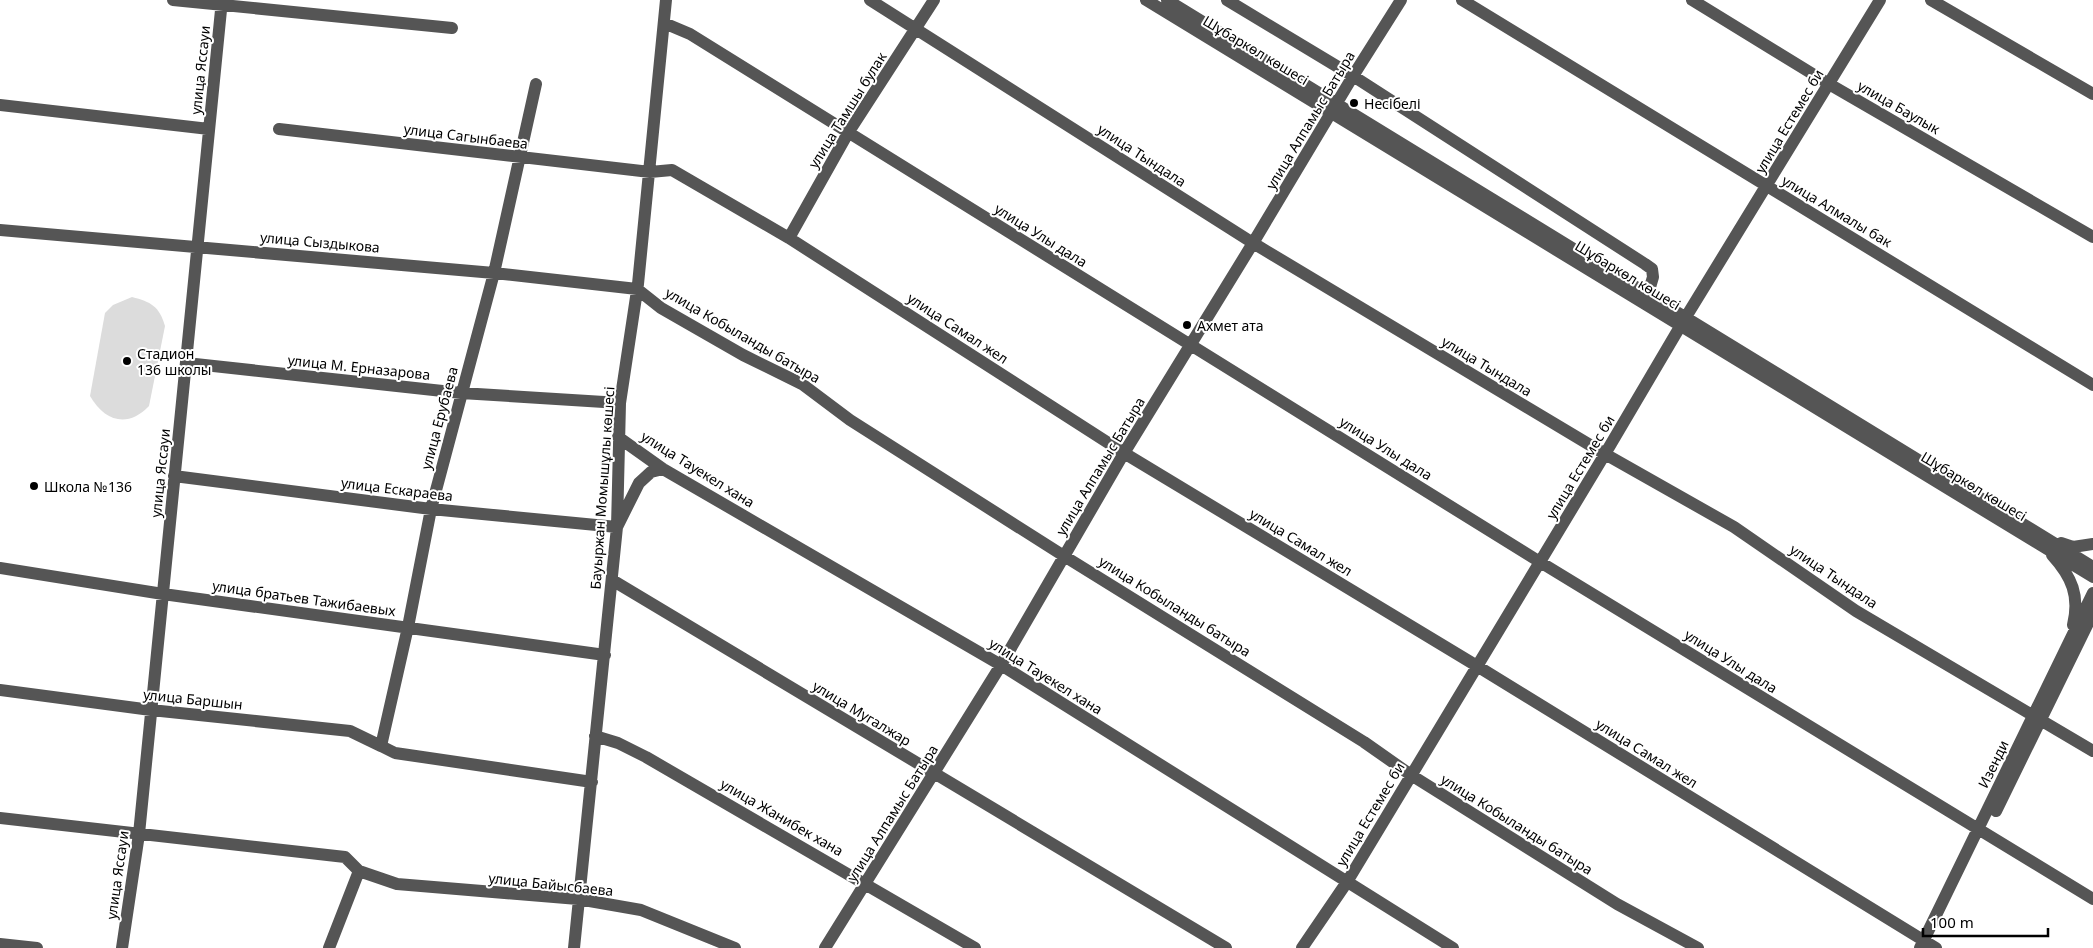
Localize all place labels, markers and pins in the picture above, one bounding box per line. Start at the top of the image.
place label: Несібелі [1364,94,1421,113]
marker: Несібелі [1348,97,1360,109]
place label: Ахмет ата [1197,316,1264,335]
marker: Ахмет ата [1181,319,1193,331]
place label: Стадион 136 школы [137,344,212,379]
marker: Стадион 136 школы [121,355,133,367]
place label: Школа №136 [44,477,132,496]
marker: Школа №136 [28,480,40,492]

